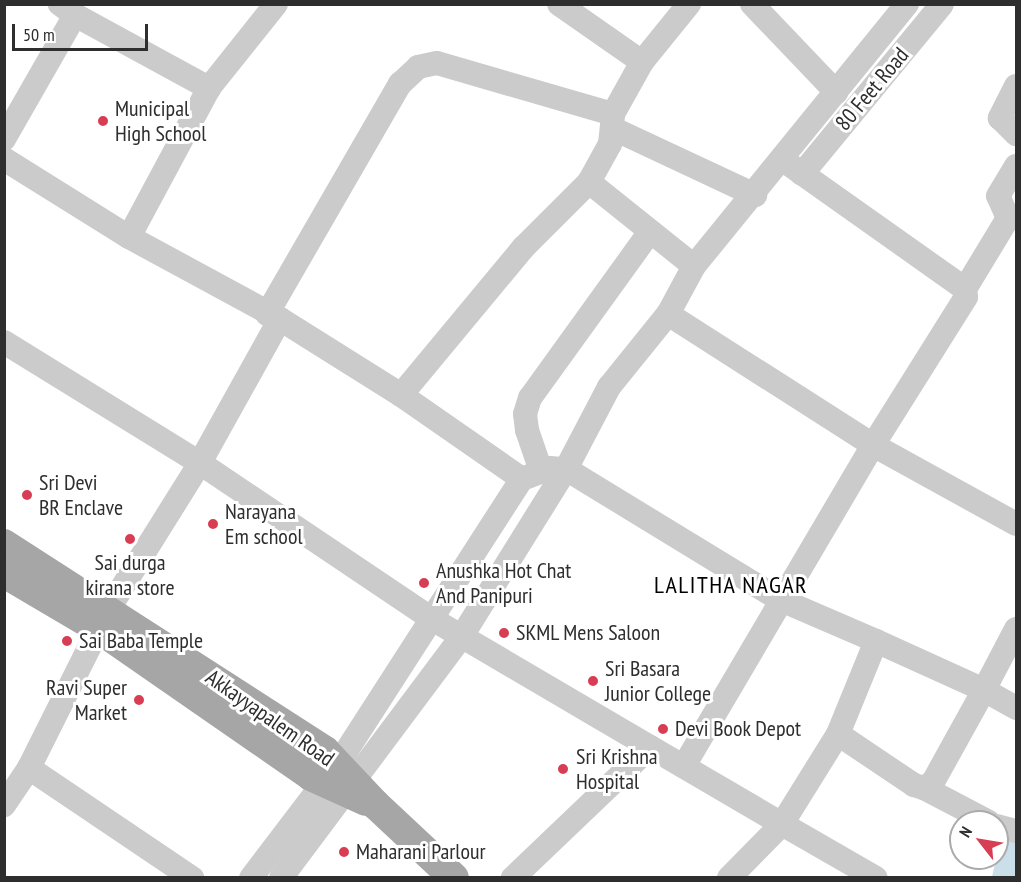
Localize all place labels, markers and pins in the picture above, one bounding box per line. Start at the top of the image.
place label: Municipal High School [115,95,206,146]
marker: Municipal High School [96,114,110,128]
place label: Sri Devi BR Enclave [39,469,123,520]
marker: Sri Devi BR Enclave [20,488,34,502]
place label: Narayana Em school [225,498,303,550]
marker: Narayana Em school [206,517,220,531]
marker: Sai durga kirana store [123,532,137,546]
place label: Sai durga kirana store [85,549,175,600]
place label: Anushka Hot Chat And Panipuri [436,557,571,608]
marker: Anushka Hot Chat And Panipuri [417,576,431,590]
place label: SKML Mens Saloon [516,620,661,646]
marker: SKML Mens Saloon [497,626,511,640]
place label: Sai Baba Temple [79,628,204,654]
marker: Sai Baba Temple [60,634,74,648]
place label: Sri Basara Junior College [605,655,711,706]
place label: Ravi Super Market [46,674,127,726]
marker: Sri Basara Junior College [586,674,600,688]
marker: Ravi Super Market [132,693,146,707]
place label: Devi Book Depot [675,716,802,742]
marker: Devi Book Depot [656,722,670,736]
place label: Sri Krishna Hospital [576,743,658,794]
marker: Sri Krishna Hospital [554,760,572,778]
place label: Maharani Parlour [356,839,486,865]
marker: Maharani Parlour [337,845,351,859]

